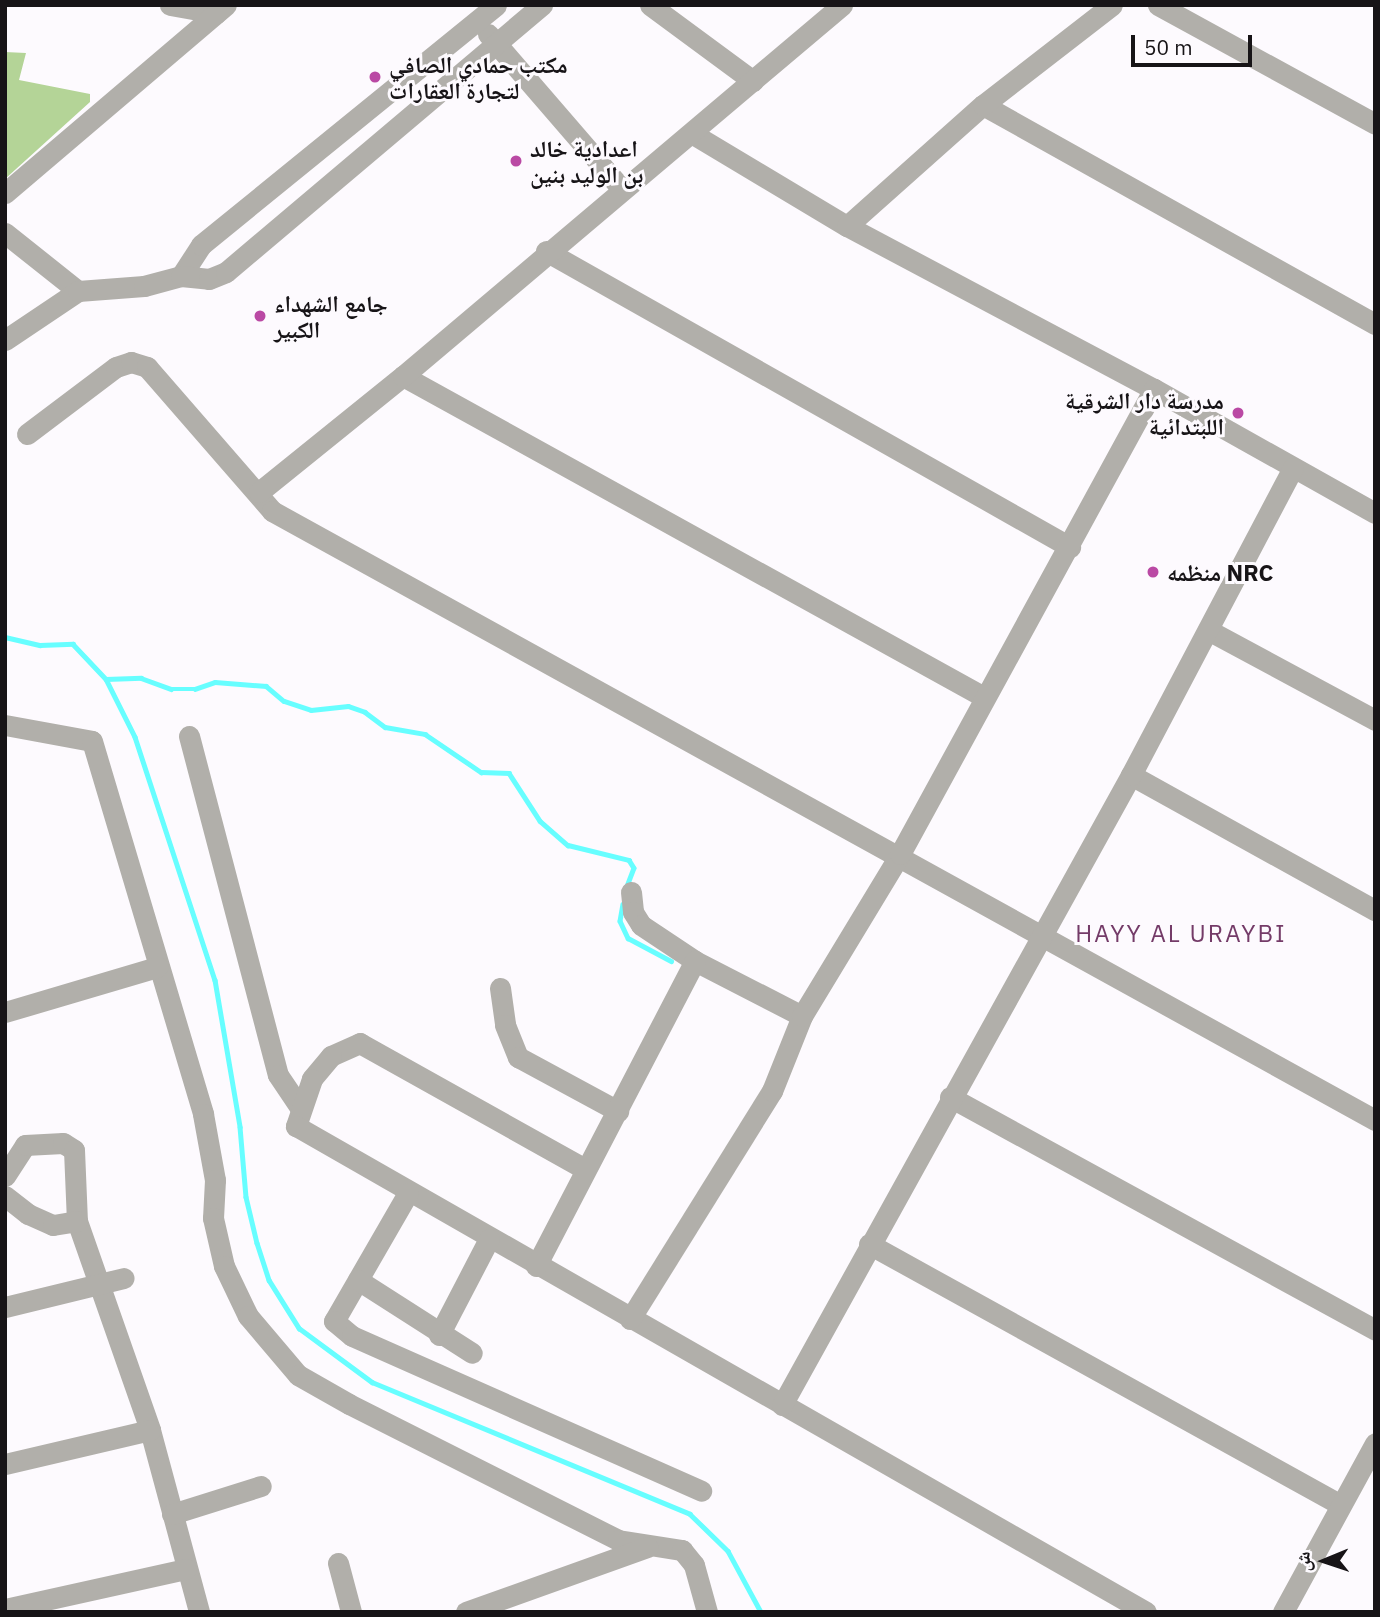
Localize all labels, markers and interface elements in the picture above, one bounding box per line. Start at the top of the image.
scale bar [1135,21,1256,65]
text: 50 m [1144,33,1193,61]
place label: مكتب حمادي الصافي لتجارة العقارات [389,50,568,104]
marker: مكتب حمادي الصافي لتجارة العقارات [367,69,383,85]
place label: اعدادية خالد بن الوليد بنين [530,134,643,188]
marker: اعدادية خالد بن الوليد بنين [508,153,524,169]
place label: جامع الشهداء الكبير [274,289,388,343]
marker: جامع الشهداء الكبير [252,308,268,324]
place label: مدرسة دار الشرقية اللبتدائية [1065,386,1224,440]
marker: مدرسة دار الشرقية اللبتدائية [1230,405,1246,421]
place label: منظمه NRC [1167,558,1273,586]
marker: منظمه NRC [1145,564,1161,580]
district label: HAYY AL URAYBI [1077,920,1285,948]
north arrow [1289,1526,1359,1596]
text: ش [1291,1551,1315,1572]

